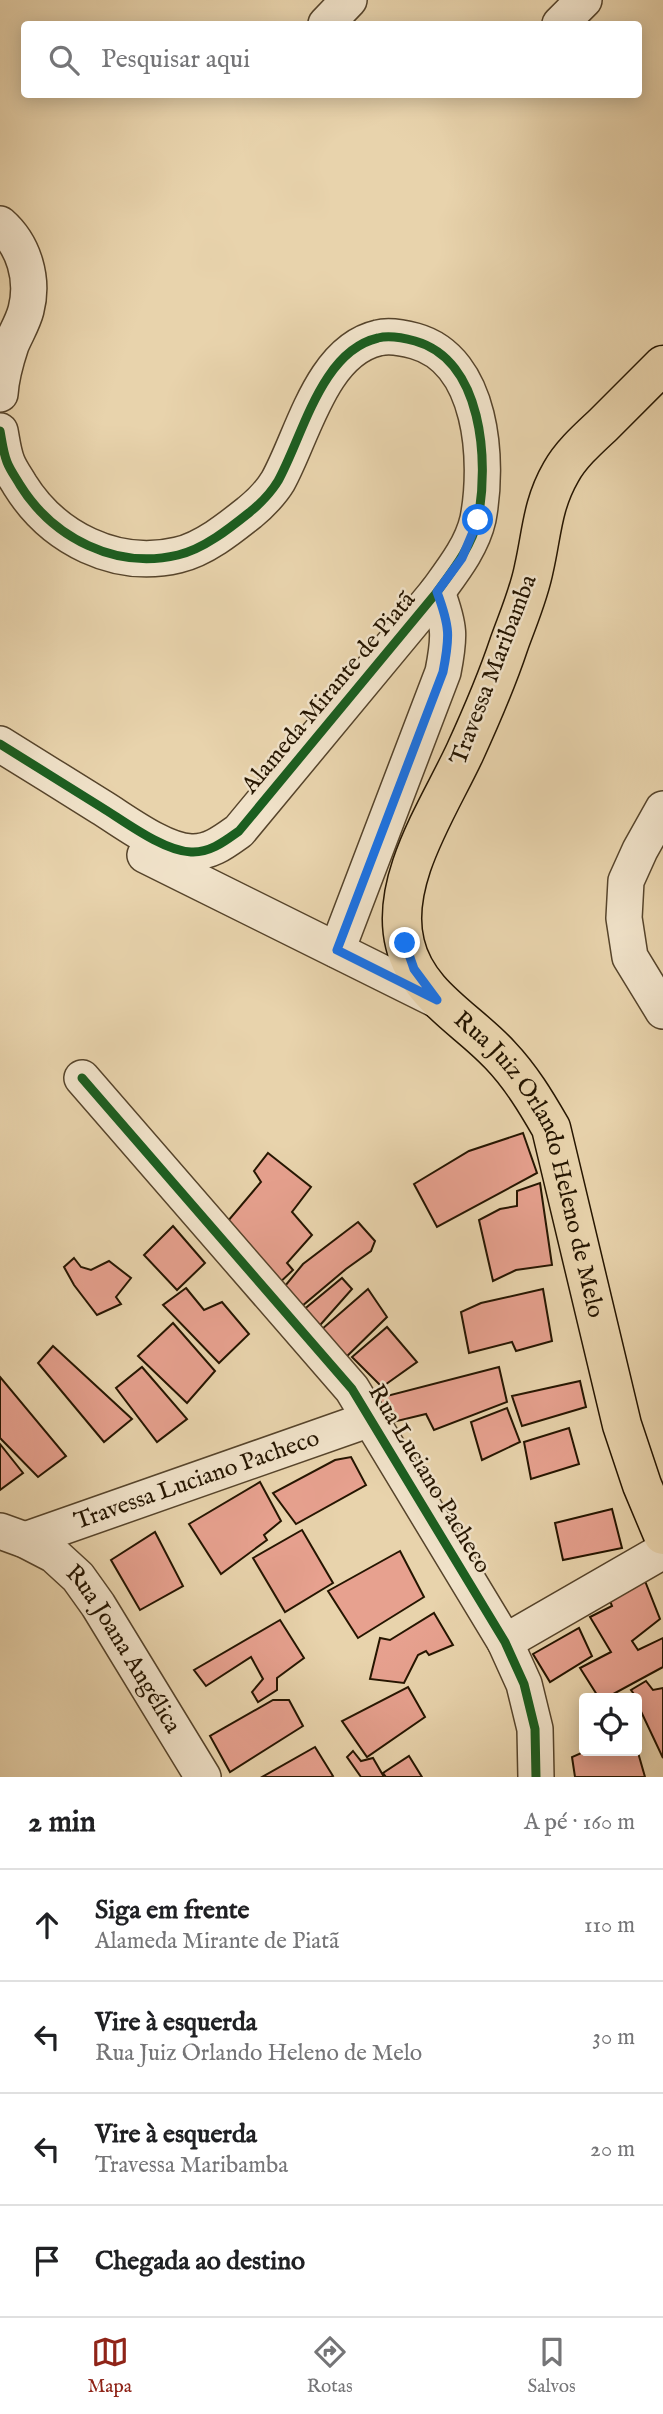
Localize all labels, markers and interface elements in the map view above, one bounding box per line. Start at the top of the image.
search box [21,21,642,98]
icon: search [45,41,83,79]
text: Pesquisar aqui [101,43,250,76]
route start [462,504,493,535]
street label: Travessa Maribamba [443,570,545,770]
street label: Alameda Mirante de Piatã [235,585,423,801]
route end [389,927,420,958]
street label: Rua Juiz Orlando Heleno de Melo [447,1004,611,1321]
street label: Rua Luciano Pacheco [360,1379,498,1579]
street label: Travessa Luciano Pacheco [70,1422,323,1537]
street label: Rua Joana Angélica [59,1558,189,1740]
map controls [579,1693,642,1756]
button: locate [579,1693,642,1756]
text: 2 min [28,1804,96,1842]
text: A pé · 160 m [524,1808,635,1837]
text: Siga em frente [95,1894,250,1927]
icon: ahead [28,1906,66,1944]
text: 110 m [584,1911,635,1940]
text: Alameda Mirante de Piatã [95,1927,339,1956]
text: Vire à esquerda [95,2006,257,2039]
icon: left [28,2018,66,2056]
text: 30 m [592,2023,635,2052]
text: Rua Juiz Orlando Heleno de Melo [95,2039,422,2068]
text: Vire à esquerda [95,2118,257,2151]
icon: left [28,2130,66,2168]
text: 20 m [590,2135,635,2164]
text: Travessa Maribamba [95,2151,288,2180]
icon: arrive [28,2242,66,2280]
text: Chegada ao destino [95,2245,305,2278]
tab: Mapa [87,2333,132,2399]
tab: Rotas [307,2333,353,2399]
tab: Salvos [528,2333,576,2399]

